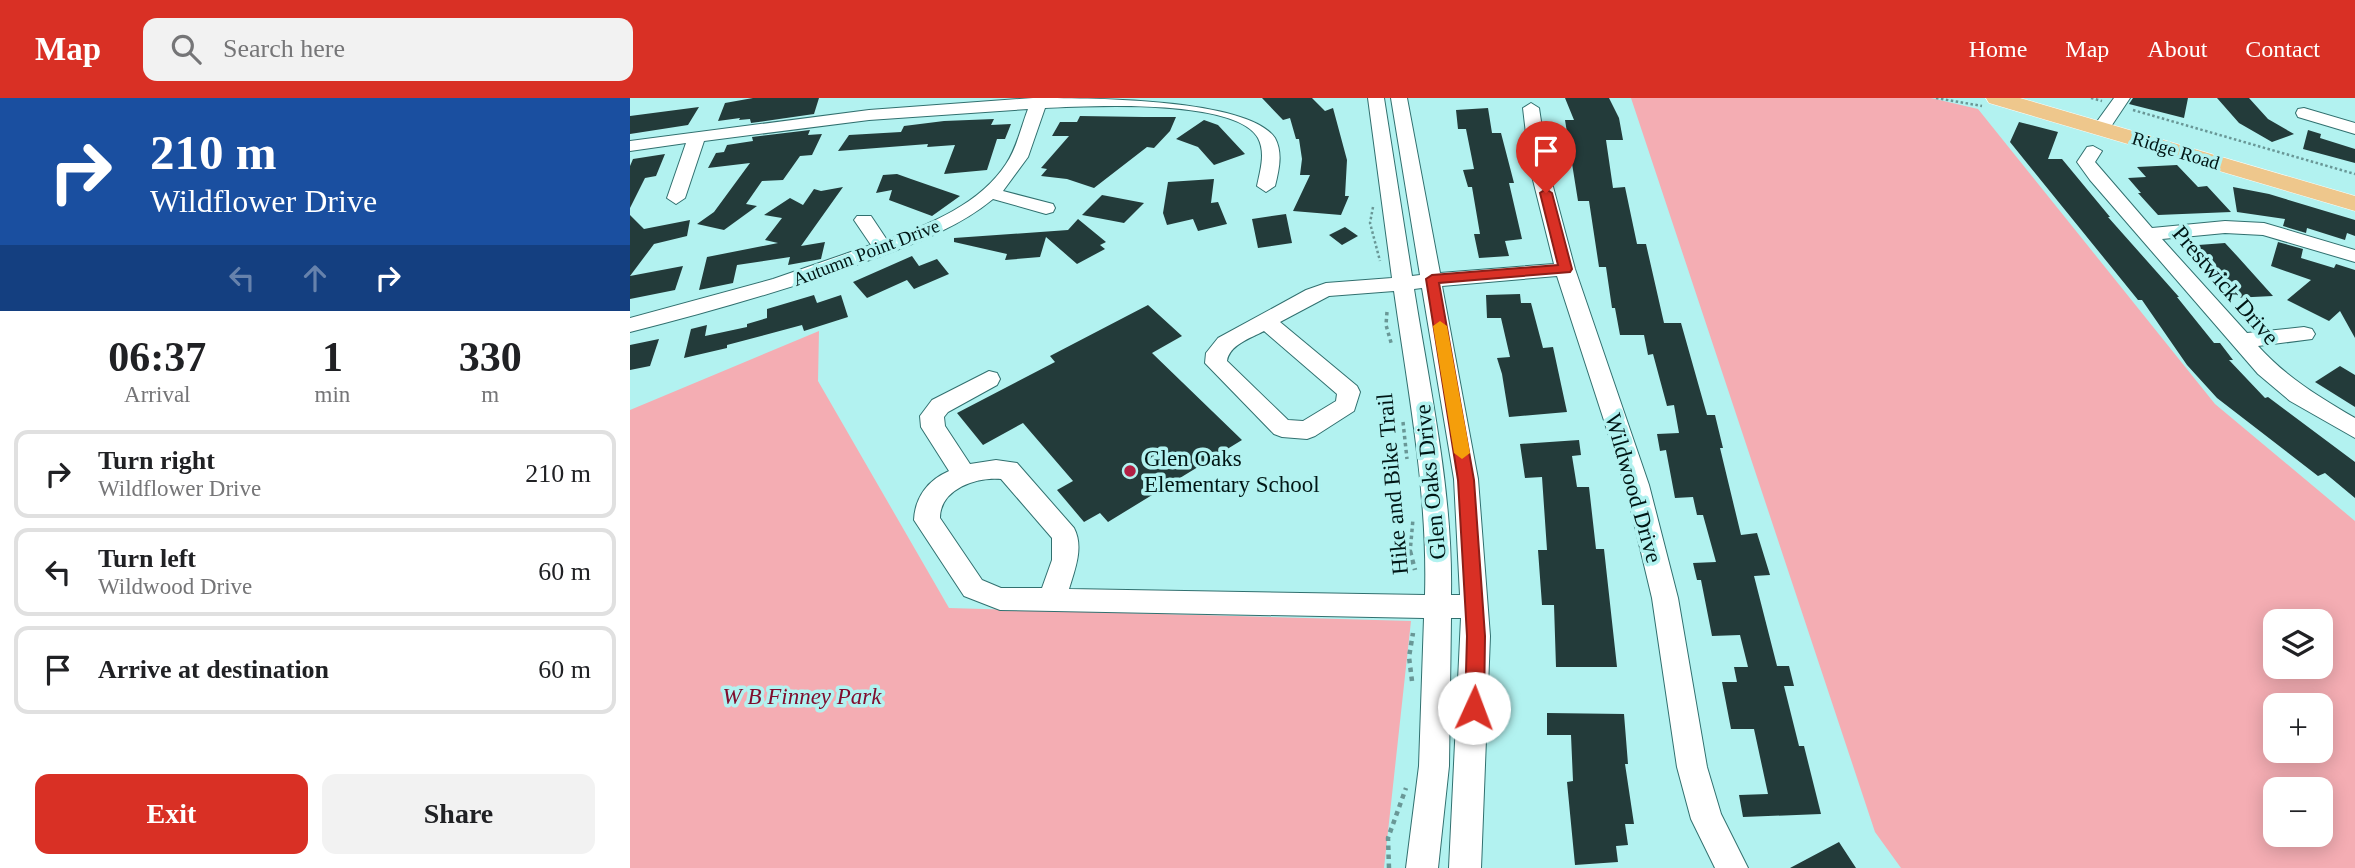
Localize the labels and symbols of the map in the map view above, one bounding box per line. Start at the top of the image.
pin [1516,121,1576,193]
street label: Ridge Road [2130,127,2223,174]
street label: Autumn Point Drive [790,215,942,290]
street label: Prestwick Drive [2167,221,2284,350]
street label: Hike and Bike Trail [1372,392,1413,576]
street label: Glen Oaks Drive [1410,403,1451,561]
street label: Wildwood Drive [1600,411,1667,566]
place label: Glen Oaks Elementary School [1144,446,1320,497]
marker: Glen Oaks Elementary School [1122,463,1138,479]
position arrow [1437,671,1511,745]
park label: W B Finney Park [722,684,882,709]

